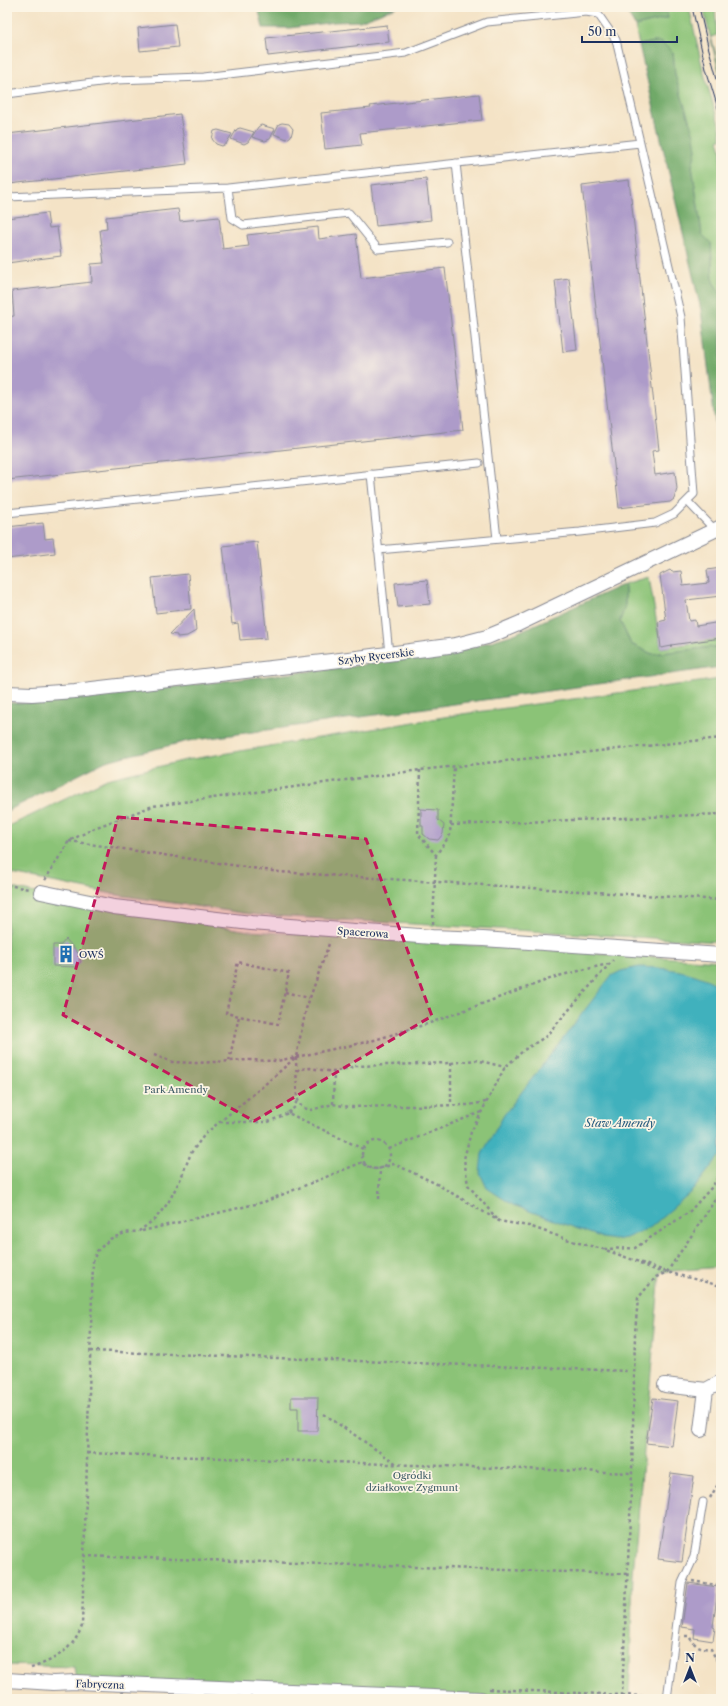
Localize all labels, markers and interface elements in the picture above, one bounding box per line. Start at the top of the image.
scale bar [582,18,677,44]
text: 50 m [588,24,617,39]
street label: Szyby Rycerskie [337,645,415,668]
street label: Spacerowa [337,924,390,941]
building icon: OWŚ [56,944,76,964]
place label: OWŚ [79,948,104,961]
park label: Park Amendy [144,1083,208,1096]
water label: Staw Amendy [584,1116,655,1130]
park label: Ogródki działkowe Zygmunt [366,1469,459,1494]
north arrow [670,1648,710,1688]
text: N [685,1651,695,1665]
street label: Fabryczna [75,1677,125,1692]

